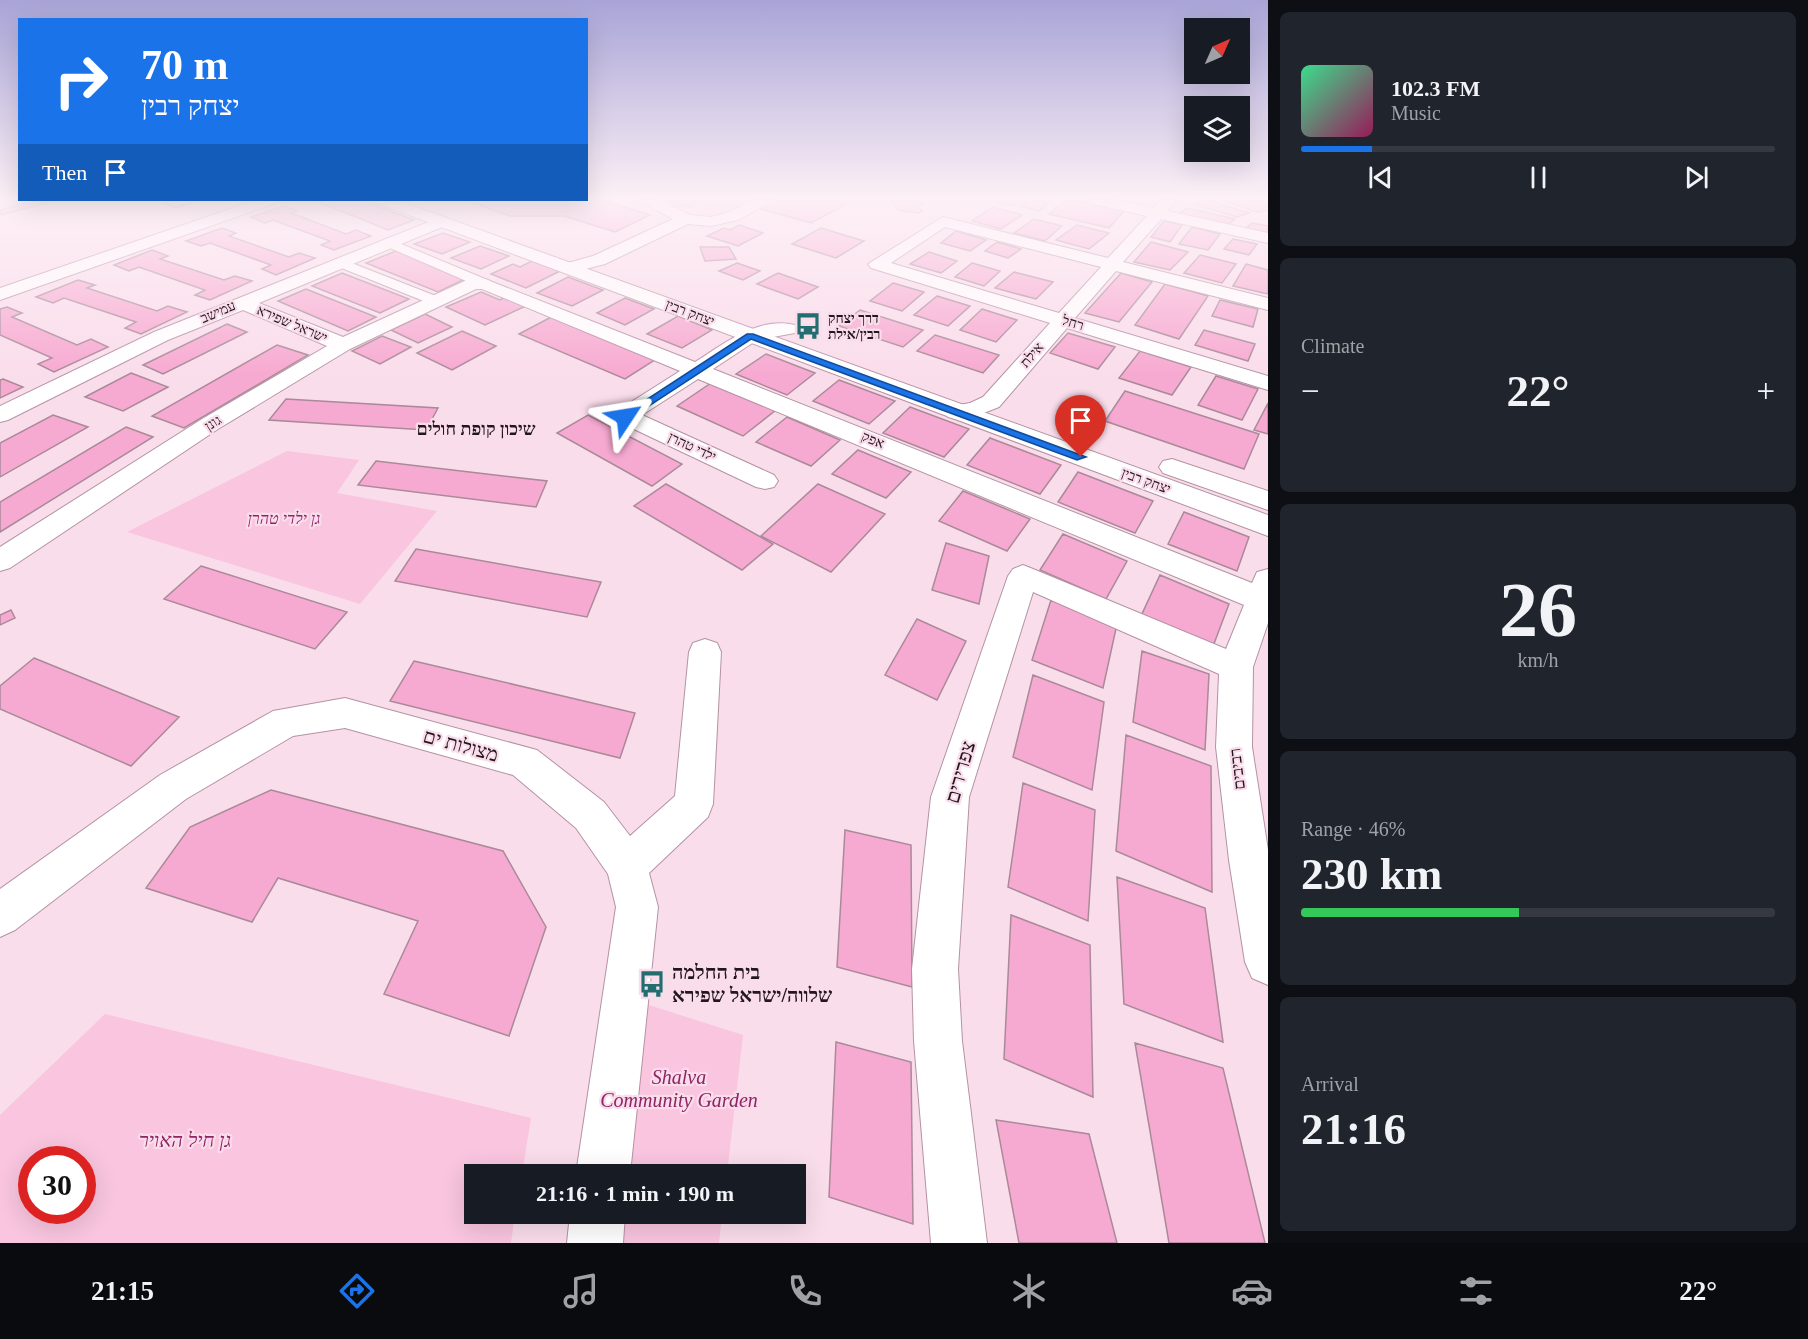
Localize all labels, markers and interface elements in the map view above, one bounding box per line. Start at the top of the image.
north arrow [1184,18,1250,84]
map controls [1184,18,1250,162]
icon: right [42,42,120,120]
text: 70 m [141,42,229,88]
text: 102.3 FM [1391,76,1480,101]
text: יצחק רבין [141,91,240,121]
button: layers [1184,96,1250,162]
text: Music [1391,102,1441,124]
icon: arrive [99,156,132,189]
text: Then [42,160,87,185]
icon: previous [1364,161,1397,194]
icon: pause [1522,161,1555,194]
icon: next [1680,161,1713,194]
street label: יצחק רבין [663,297,717,329]
street label: עמישב [198,298,238,326]
street label: ישראל שפירא [255,302,329,346]
bus stop icon: דרך יצחק רבין/אילת [793,311,823,341]
place label: דרך יצחק רבין/אילת [828,311,881,342]
street label: רחל [1059,312,1086,333]
text: Climate [1301,335,1364,357]
street label: אילת [1017,340,1047,370]
text: 22° [1507,366,1570,416]
text: − [1301,373,1320,409]
text: + [1756,373,1775,409]
position arrow [593,385,657,449]
pin [1055,395,1106,457]
icon: arrive [1064,404,1097,437]
street label: גונן [202,412,224,434]
district label: שיכון קופת חולים [416,419,536,439]
street label: ילדי טהרן [666,429,718,465]
street label: אפק [859,429,887,451]
street label: יצחק רבין [1119,465,1173,497]
park label: גן ילדי טהרן [248,510,320,528]
text: 26 [1499,566,1577,653]
text: km/h [1517,649,1559,671]
street label: מצולות ים [421,724,501,766]
street label: צפרירים [941,738,979,806]
street label: רביבים [1226,747,1248,791]
text: Range · 46% [1301,818,1405,840]
text: 230 km [1301,849,1442,899]
place label: בית החלמה שלווה/ישראל שפירא [672,961,832,1006]
bus stop icon: בית החלמה שלווה/ישראל שפירא [637,969,667,999]
park label: Shalva Community Garden [600,1066,758,1112]
text: Arrival [1301,1073,1359,1095]
text: 21:16 [1301,1104,1406,1154]
park label: גן חיל האויר [139,1129,231,1152]
speed limit sign: 30 [18,1146,96,1224]
text: 21:16 · 1 min · 190 m [536,1181,734,1206]
icon: directions [336,1270,378,1312]
icon: music [560,1270,602,1312]
icon: phone [784,1270,826,1312]
icon: climate [1008,1270,1050,1312]
icon: car [1231,1270,1273,1312]
icon: filters [1455,1270,1497,1312]
text: 21:15 [91,1276,154,1306]
text: 22° [1679,1276,1717,1306]

